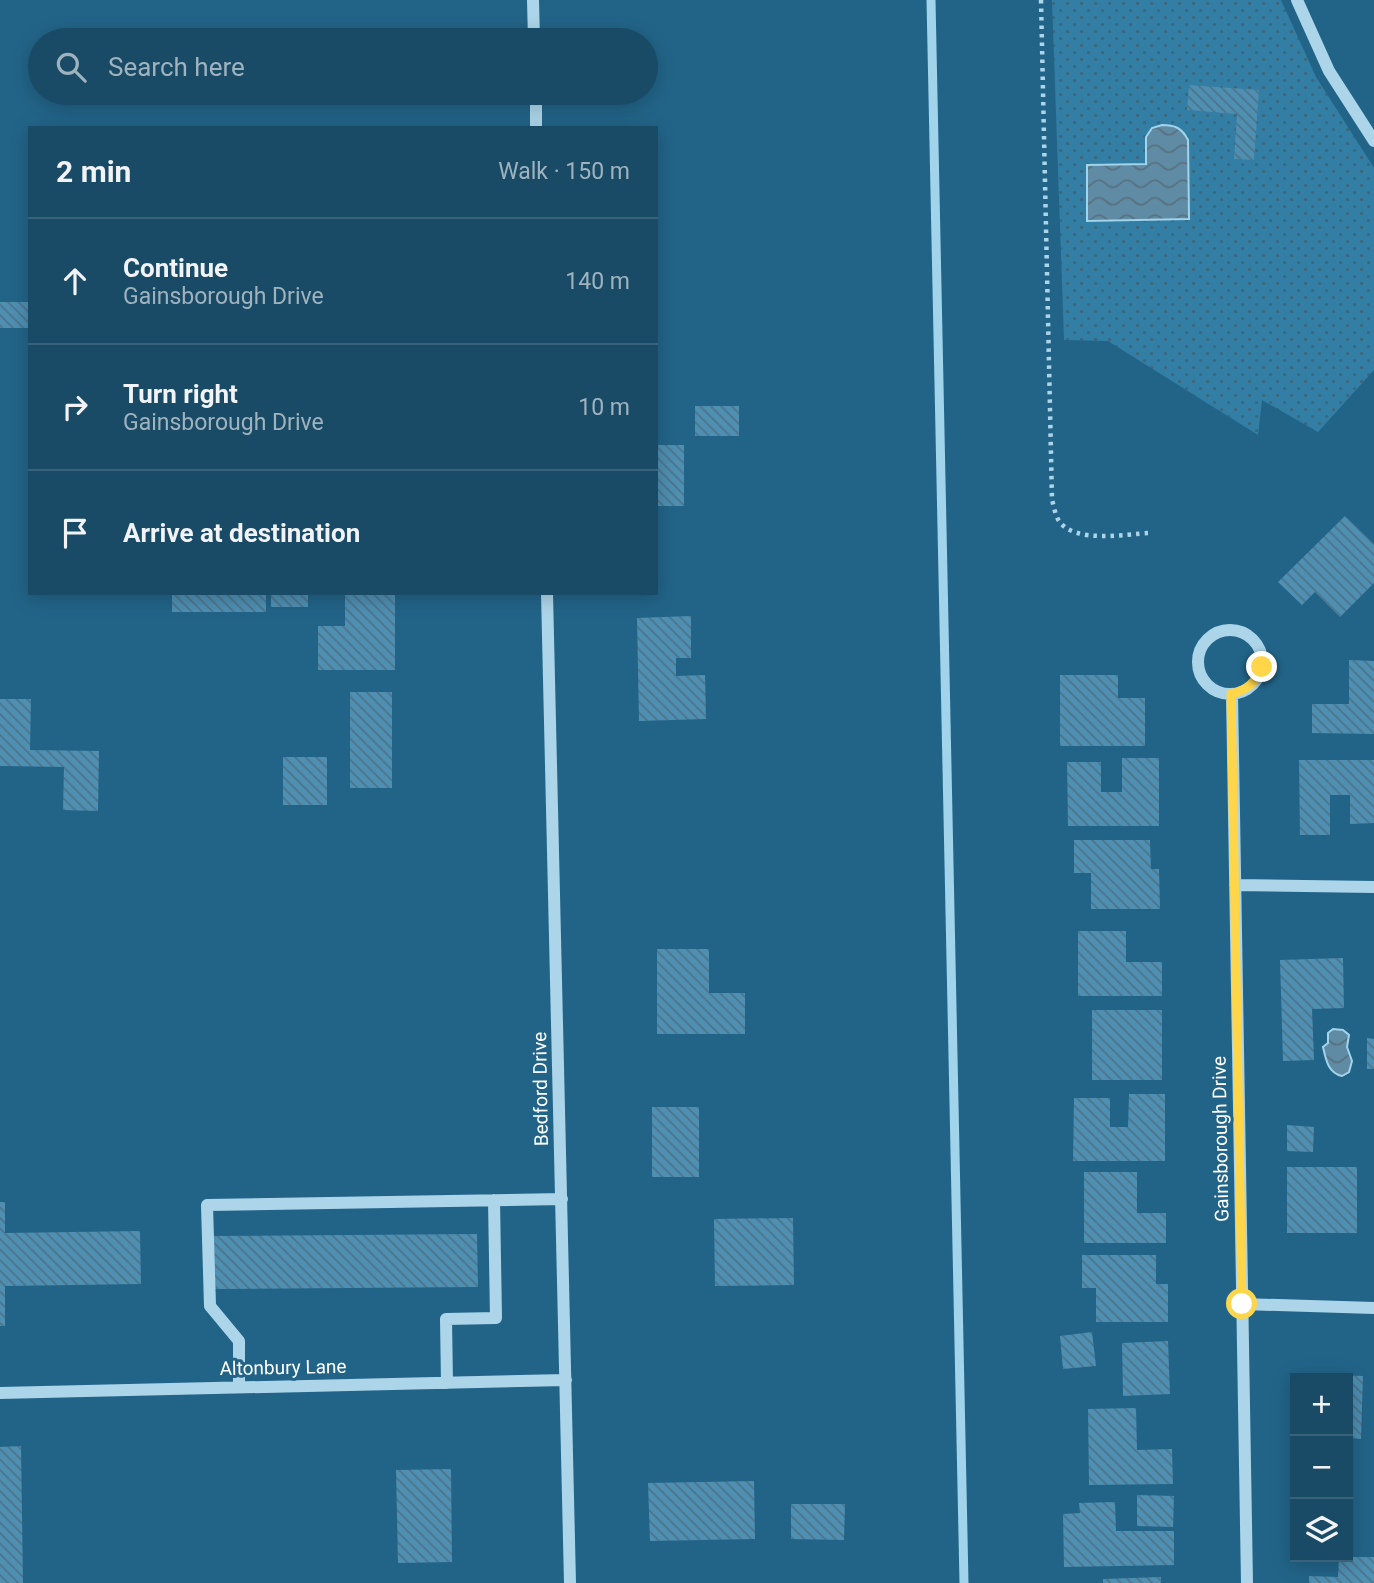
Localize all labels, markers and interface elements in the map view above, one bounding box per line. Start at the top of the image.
search box [28,28,658,105]
icon: search [52,48,90,86]
text: Search here [108,52,245,82]
text: 2 min [56,154,131,189]
text: Walk · 150 m [498,158,630,185]
text: Continue [123,253,228,283]
icon: ahead [56,262,94,300]
text: 140 m [565,268,630,295]
text: Gainsborough Drive [123,283,324,310]
text: Turn right [123,379,238,409]
icon: right [56,388,94,426]
text: 10 m [578,394,630,421]
text: Gainsborough Drive [123,409,324,436]
icon: arrive [56,514,94,552]
text: Arrive at destination [123,518,360,548]
route end [1246,651,1277,682]
street label: Bedford Drive [528,1032,553,1146]
street label: Gainsborough Drive [1208,1056,1233,1222]
route start [1226,1288,1257,1319]
street label: Altonbury Lane [219,1355,347,1380]
map controls [1290,1373,1353,1562]
button: + [1290,1373,1353,1436]
button: − [1290,1436,1353,1499]
button: layers [1290,1499,1353,1562]

